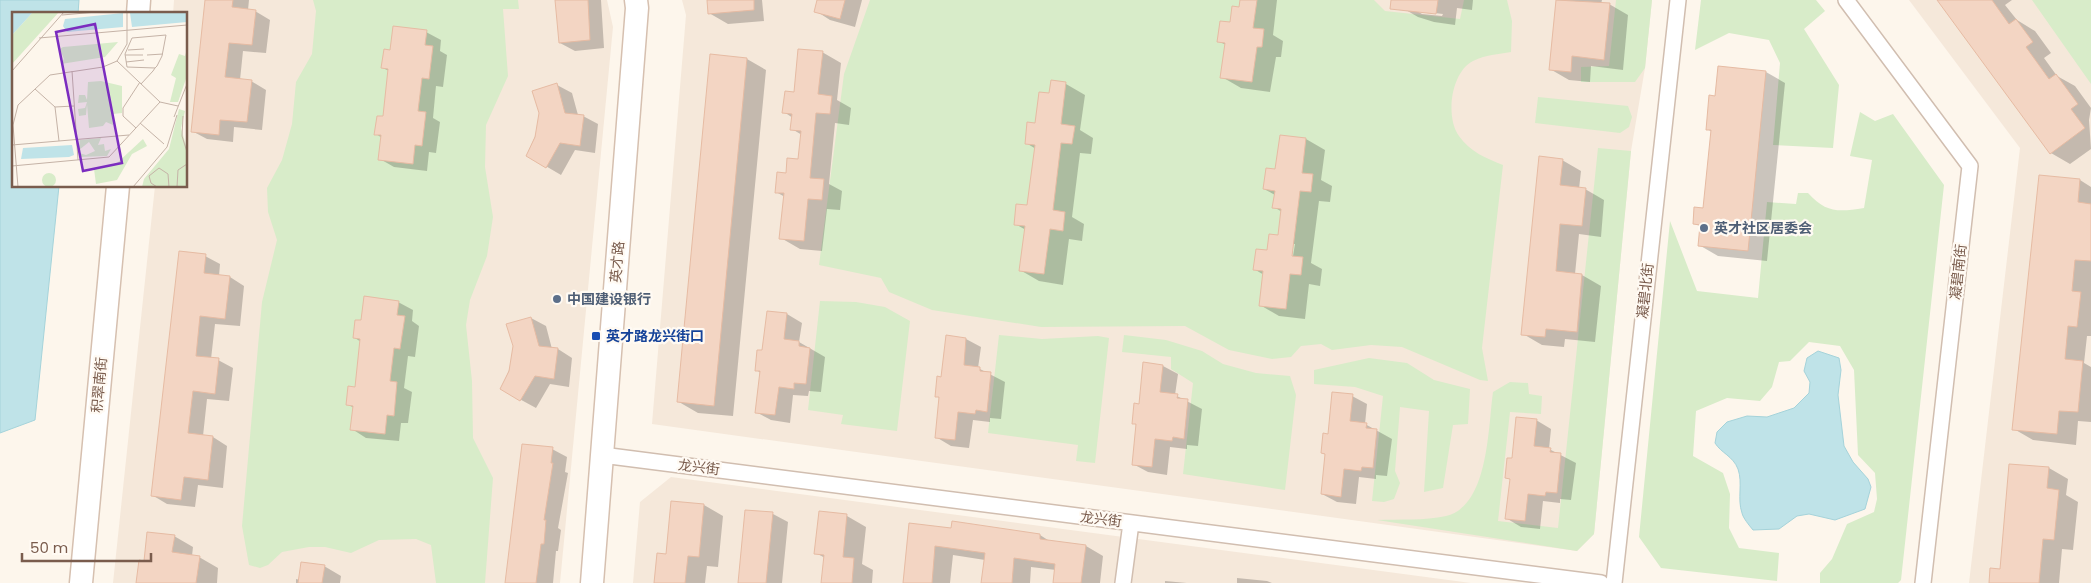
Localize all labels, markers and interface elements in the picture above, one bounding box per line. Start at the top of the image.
inset map [12,12,188,188]
place label: 英才社区居委会 [1714,218,1812,238]
marker: 英才社区居委会 [1698,222,1710,234]
street label: 英才路 [605,240,629,284]
street label: 凝碧南街 [1945,243,1971,301]
street label: 凝碧北街 [1632,262,1658,320]
place label: 中国建设银行 [567,289,651,309]
marker: 中国建设银行 [551,293,563,305]
place label: 英才路龙兴街口 [606,326,704,346]
marker: 英才路龙兴街口 [590,330,602,342]
street label: 积翠南街 [87,356,111,414]
street label: 龙兴街 [677,455,721,479]
street label: 龙兴街 [1079,507,1123,531]
scale bar [22,530,151,562]
text: 50 m [30,537,68,558]

